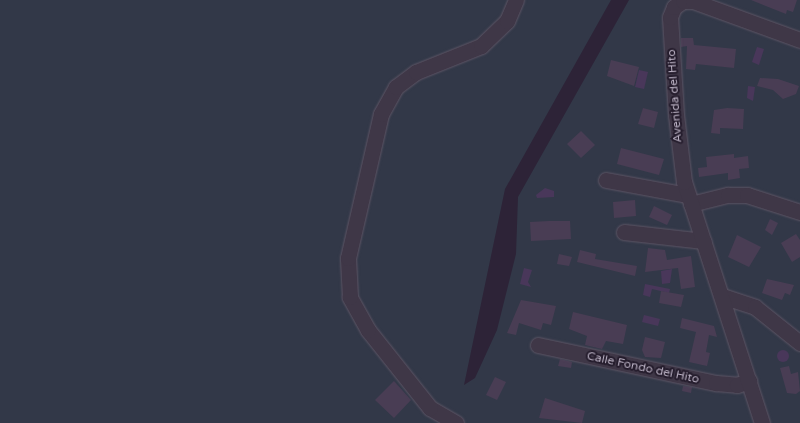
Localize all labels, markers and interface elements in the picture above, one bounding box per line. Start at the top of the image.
street label: Avenida del Hito [665,49,685,143]
street label: Calle Fondo del Hito [585,349,701,387]

